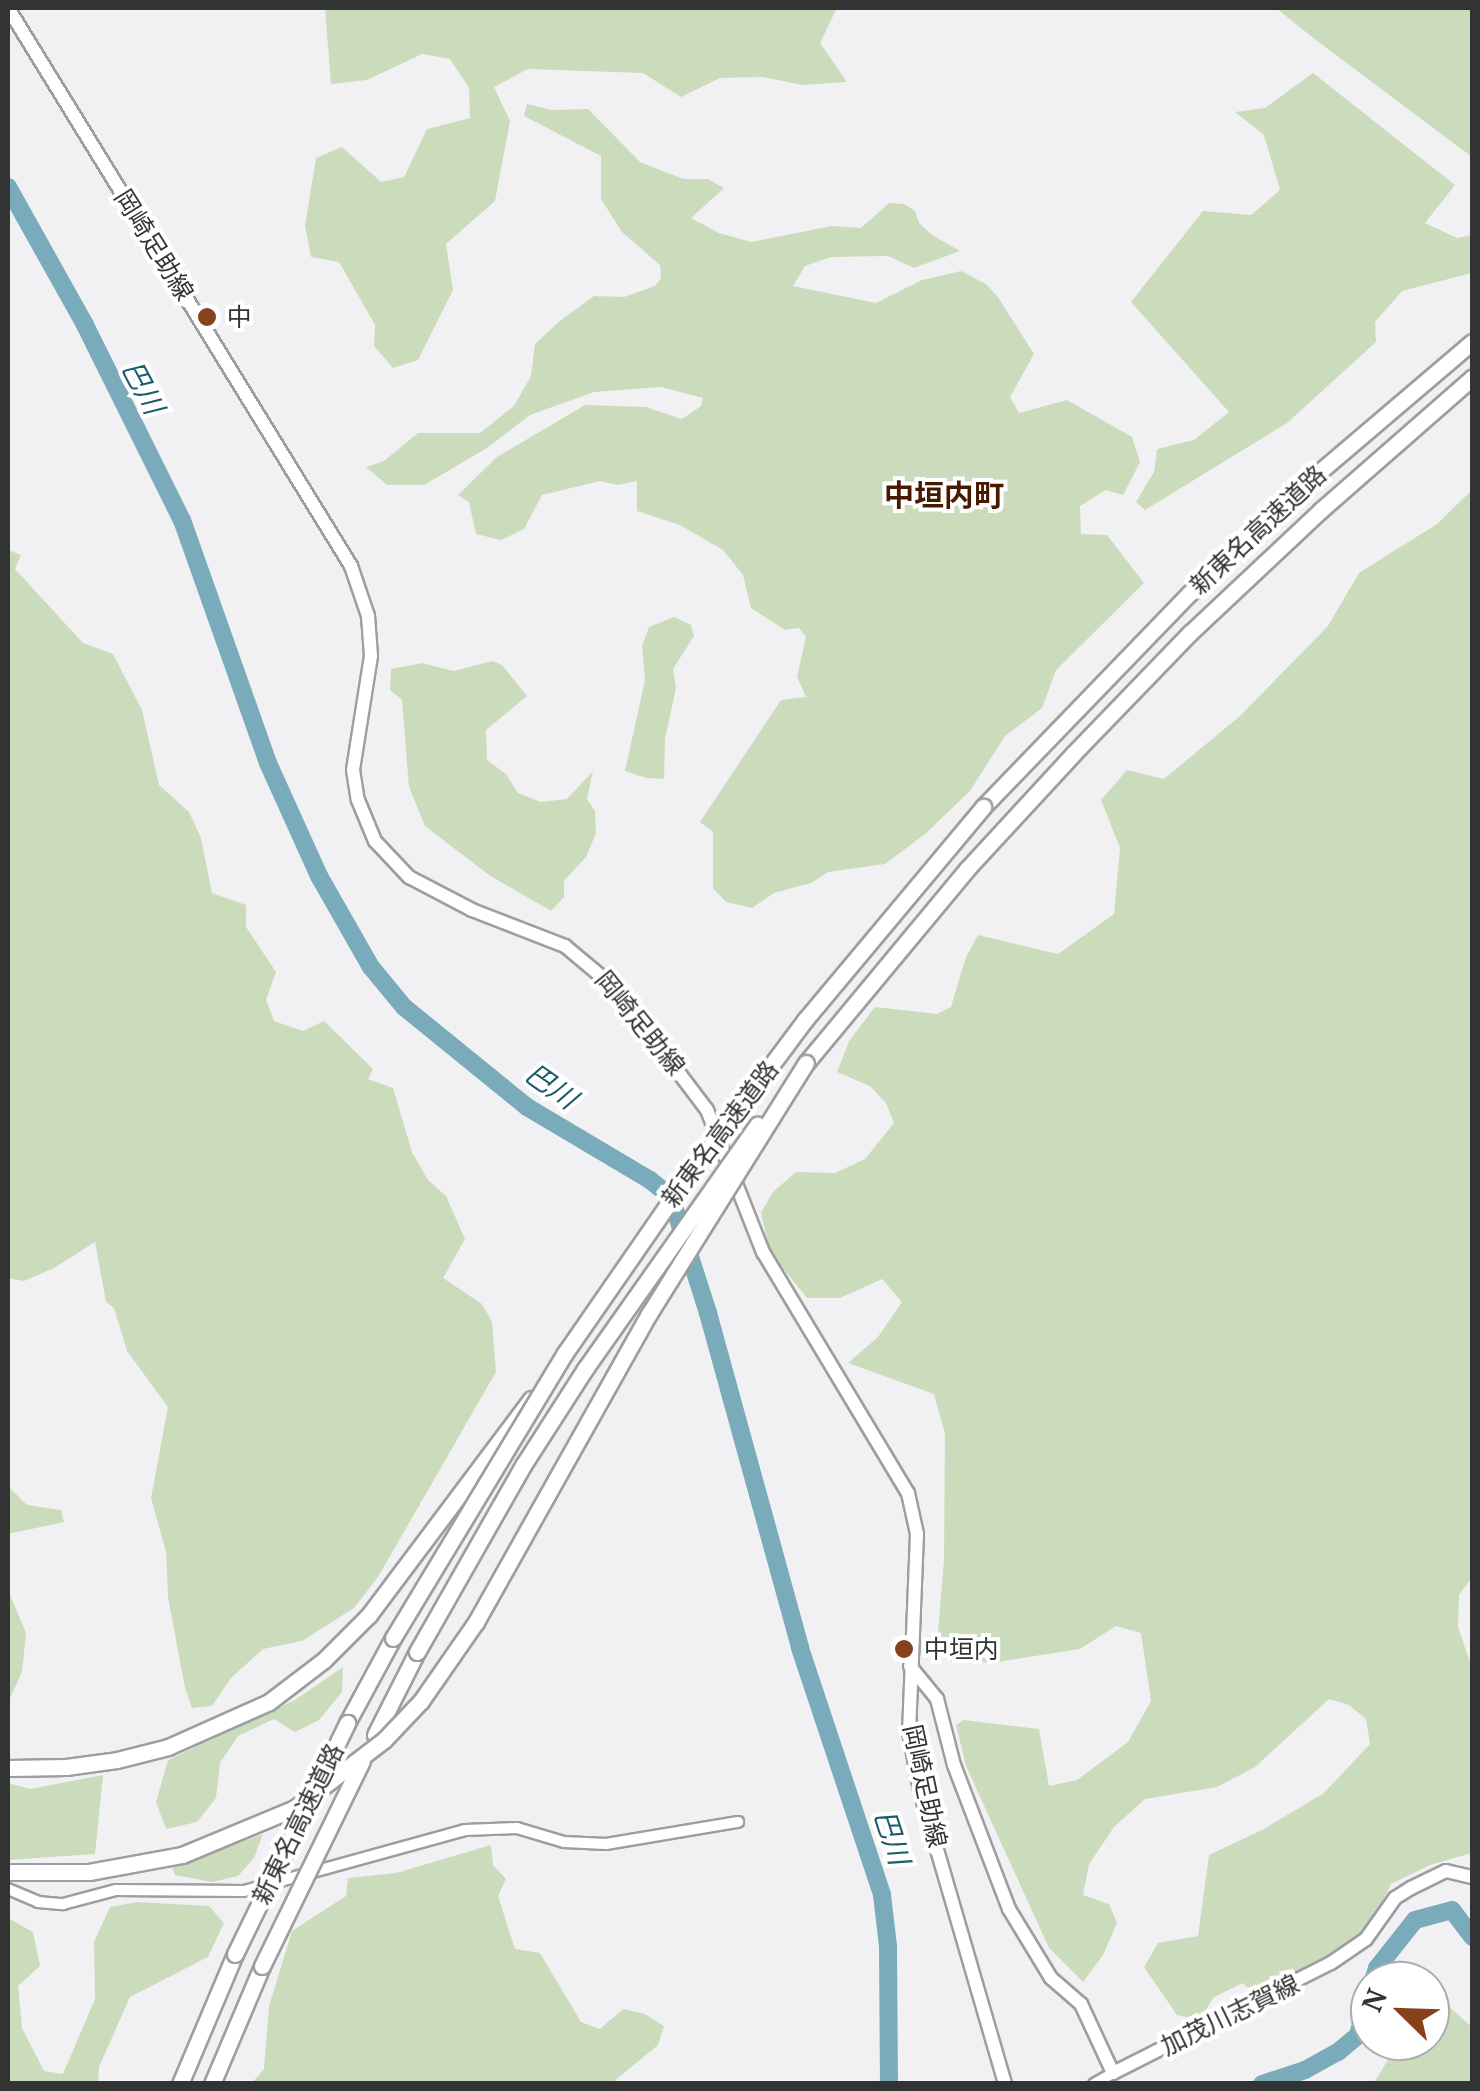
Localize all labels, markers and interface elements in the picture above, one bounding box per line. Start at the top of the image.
street label: 岡崎足助線 [108,184,200,306]
place label: 中 [227,302,252,332]
marker: 中 [196,306,218,328]
water label: 巴川 [115,354,171,420]
street label: 新東名高速道路 [1184,459,1332,601]
district label: 中垣内町 [884,477,1004,513]
street label: 岡崎足助線 [589,965,691,1081]
street label: 新東名高速道路 [655,1055,785,1213]
water label: 巴川 [518,1056,584,1116]
place label: 中垣内 [924,1634,999,1664]
marker: 中垣内 [893,1638,915,1660]
street label: 岡崎足助線 [897,1722,953,1850]
street label: 新東名高速道路 [246,1739,350,1909]
water label: 巴川 [867,1805,917,1869]
north arrow [1350,1961,1450,2061]
street label: 加茂川志賀線 [1156,1969,1304,2061]
text: N [1353,1983,1395,2017]

